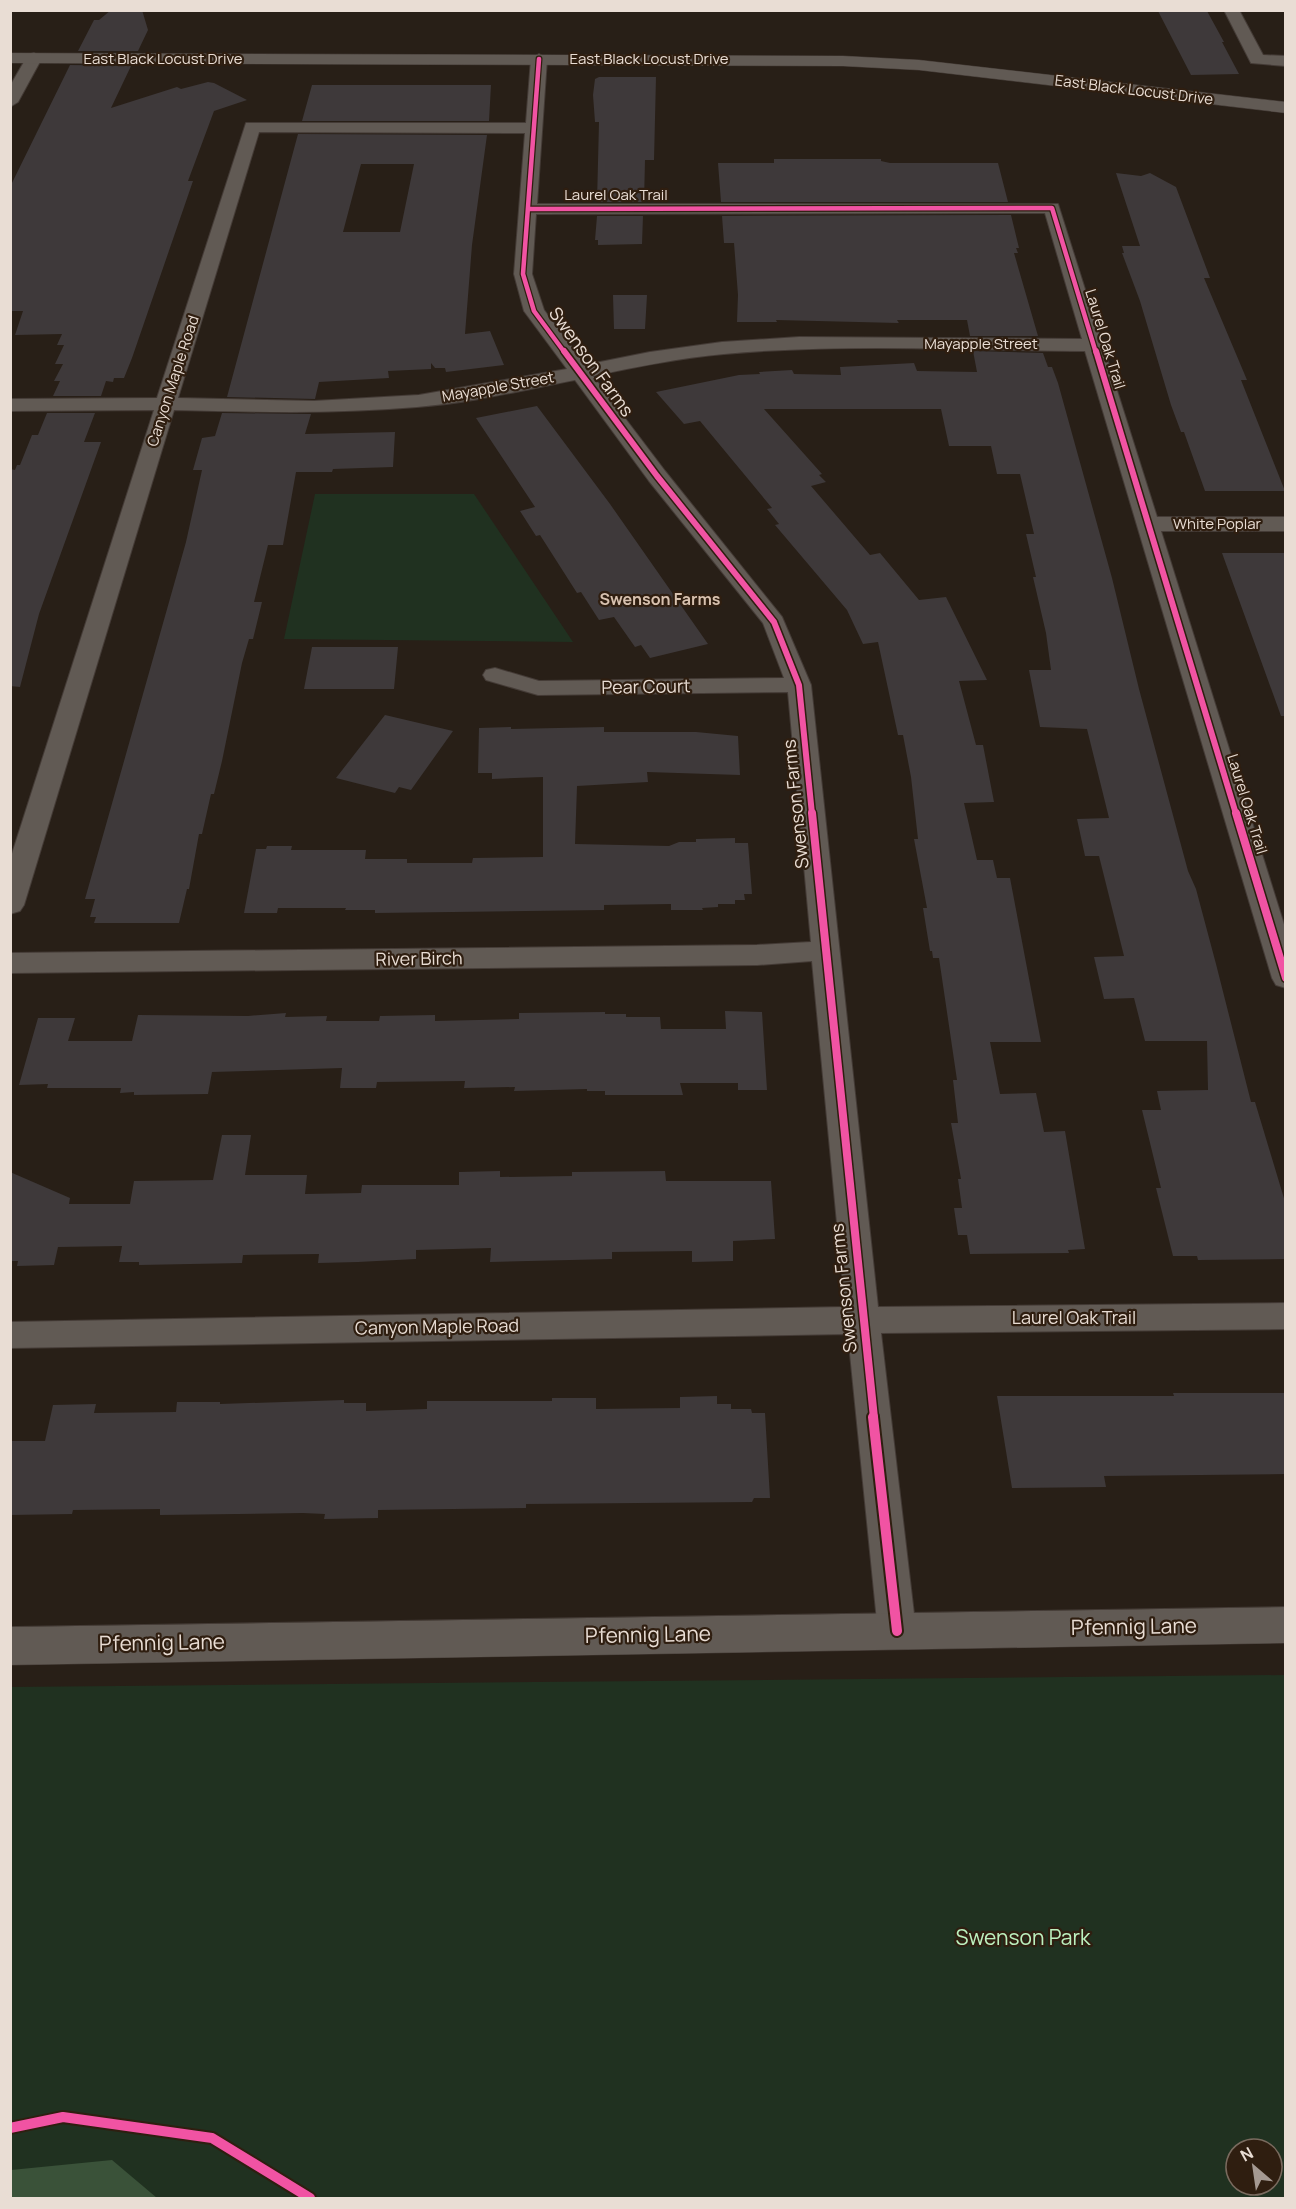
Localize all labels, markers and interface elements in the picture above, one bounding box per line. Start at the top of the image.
street label: East Black Locust Drive [83,48,243,69]
street label: East Black Locust Drive [569,48,729,69]
street label: East Black Locust Drive [1054,69,1215,110]
street label: Laurel Oak Trail [564,184,668,205]
street label: Laurel Oak Trail [1080,286,1131,392]
street label: Swenson Farms [544,302,640,421]
street label: Canyon Maple Road [141,313,204,449]
street label: Mayapple Street [924,333,1038,354]
street label: Mayapple Street [440,366,556,407]
street label: White Poplar [1173,513,1262,534]
district label: Swenson Farms [600,588,721,610]
street label: Pear Court [601,673,691,699]
street label: Swenson Farms [776,738,814,870]
street label: Laurel Oak Trail [1222,751,1273,857]
street label: River Birch [375,945,463,971]
street label: Swenson Farms [824,1222,862,1354]
street label: Laurel Oak Trail [1012,1305,1136,1329]
street label: Canyon Maple Road [355,1313,519,1339]
street label: Pfennig Lane [1071,1611,1197,1641]
street label: Pfennig Lane [585,1619,711,1649]
street label: Pfennig Lane [99,1627,225,1657]
park label: Swenson Park [955,1923,1091,1951]
north arrow [1224,2137,1284,2197]
text: N [1236,2141,1257,2166]

